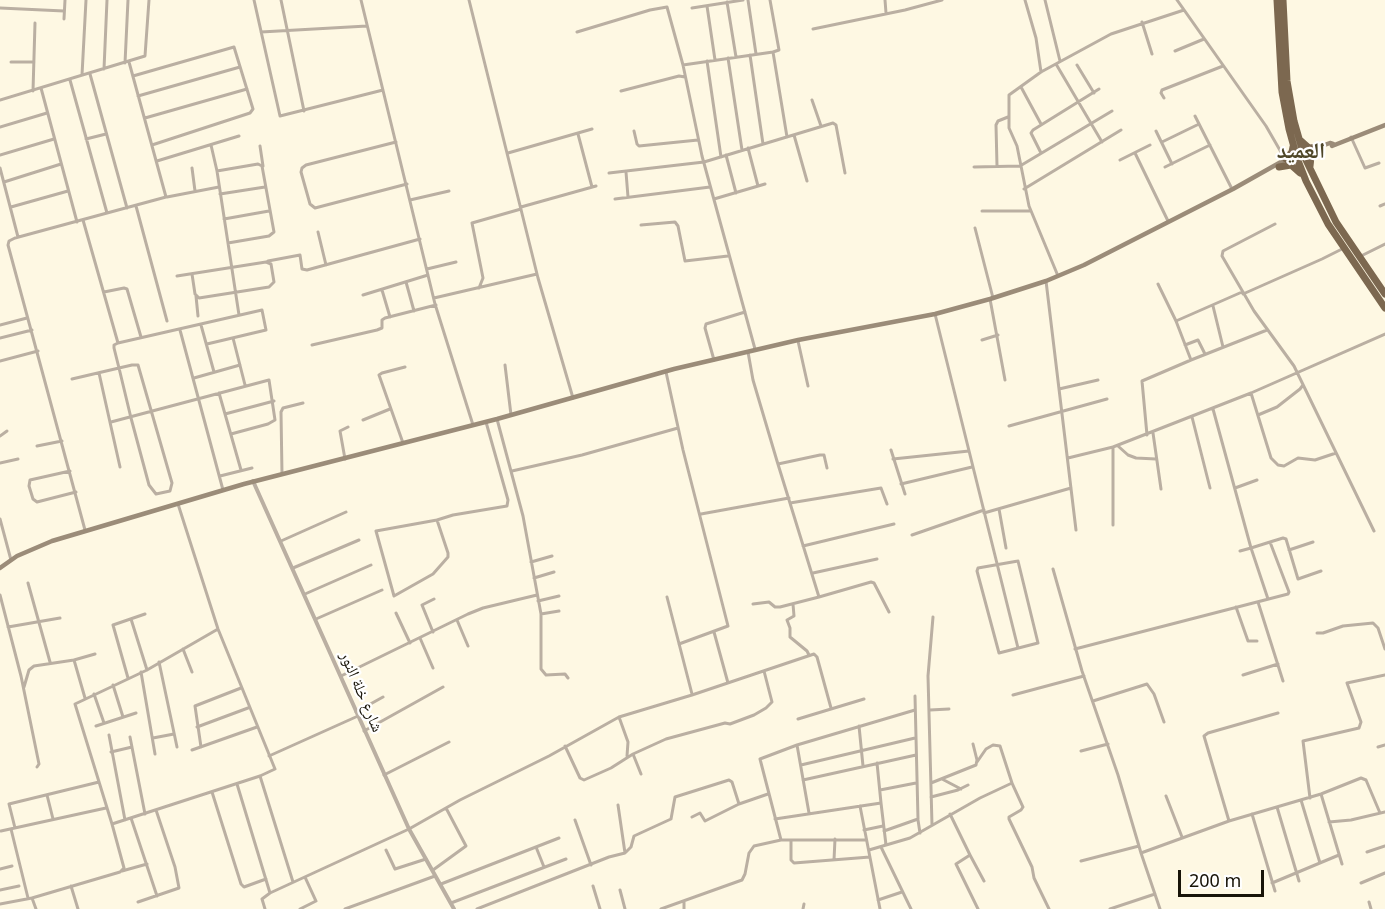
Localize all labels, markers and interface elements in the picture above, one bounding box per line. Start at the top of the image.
district label: العميد [1277,139,1325,165]
street label: شارع خلة النور [335,649,387,735]
scale bar [1181,858,1266,896]
text: 200 m [1189,868,1241,892]

